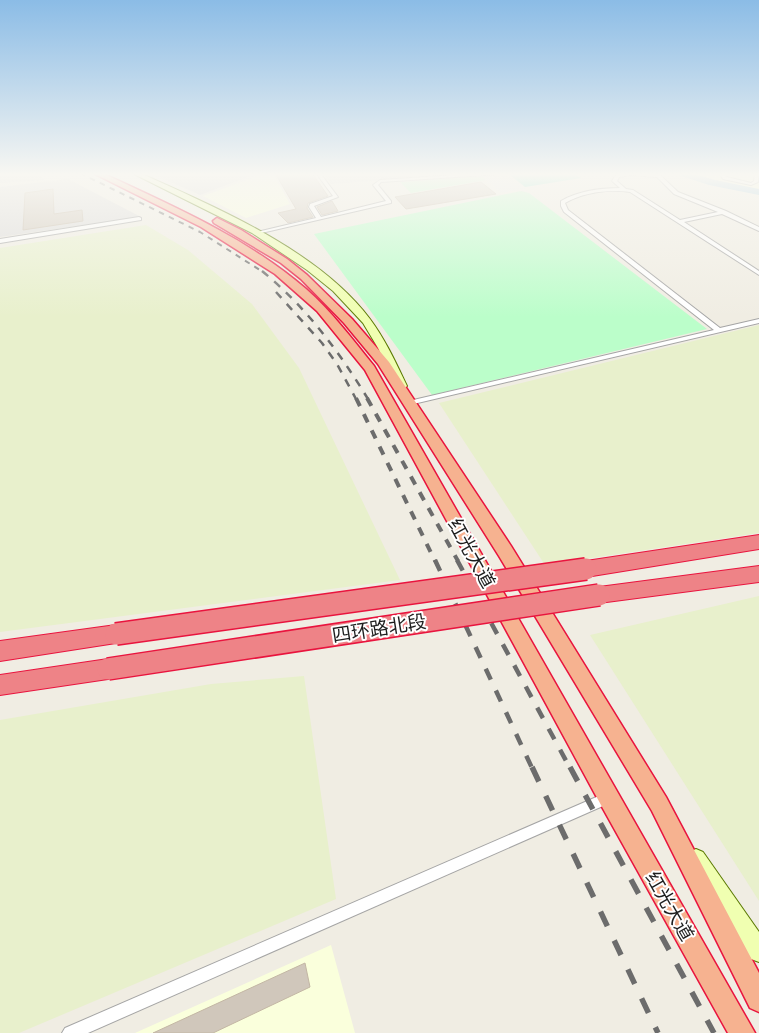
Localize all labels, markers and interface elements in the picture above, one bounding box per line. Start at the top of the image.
street label: 红光大道 [441,512,504,593]
street label: 四环路北段 [330,606,428,649]
street label: 红光大道 [639,866,702,946]

